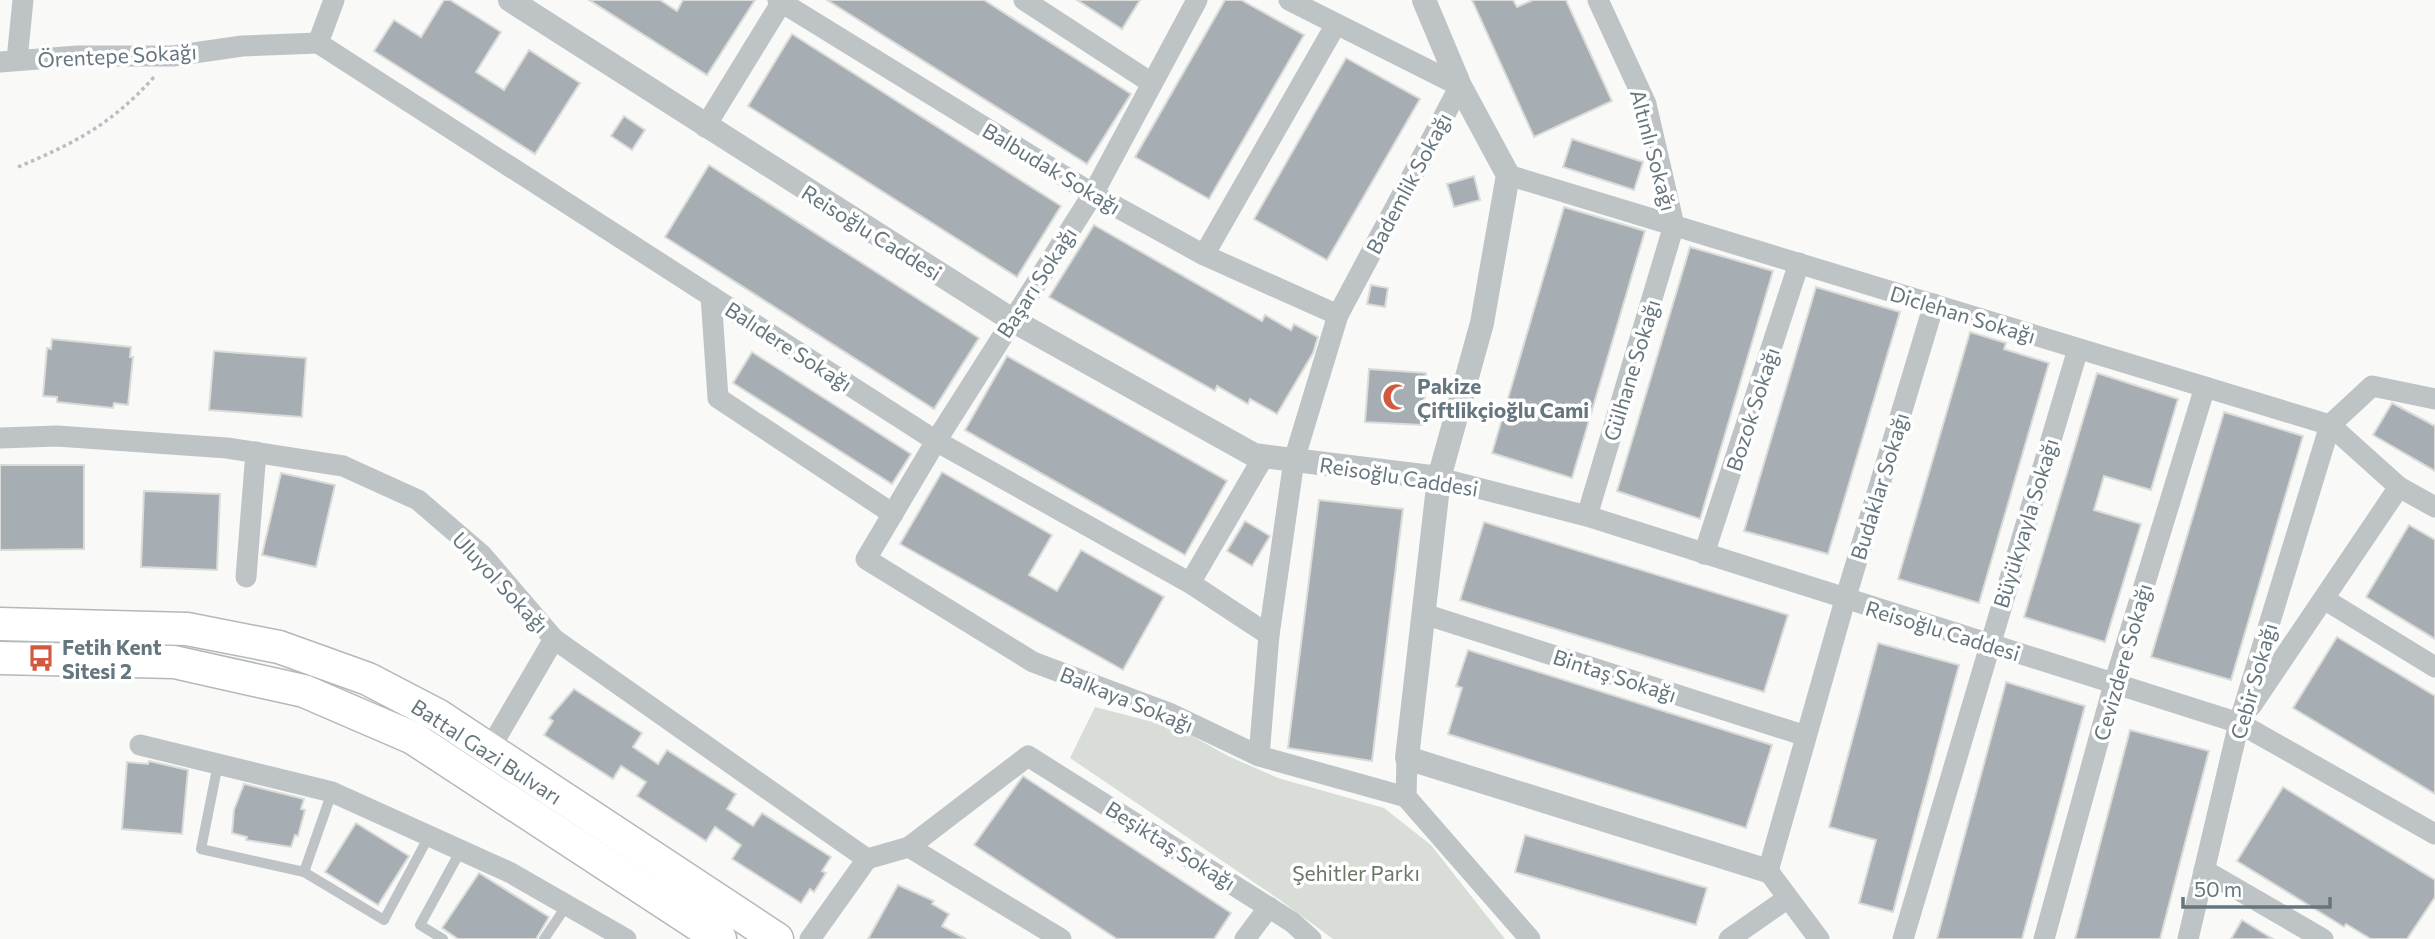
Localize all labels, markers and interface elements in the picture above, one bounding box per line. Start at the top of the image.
street label: Örentepe Sokağı [37,38,197,72]
street label: Altınlı Sokağı [1626,87,1682,213]
street label: Bademlik Sokağı [1360,108,1456,258]
street label: Balbudak Sokağı [978,117,1126,219]
street label: Reisoğlu Caddesi [797,179,947,285]
street label: Başarı Sokağı [991,222,1081,342]
street label: Diclehan Sokağı [1887,280,2039,348]
street label: Balıdere Sokağı [721,296,857,396]
street label: Gülhane Sokağı [1598,296,1664,444]
street label: Bozok Sokağı [1720,344,1784,474]
place label: Pakize Çiftlikçioğlu Cami [1417,373,1589,422]
mosque icon: Pakize Çiftlikçioğlu Cami [1381,382,1411,412]
street label: Budaklar Sokağı [1845,409,1913,563]
street label: Büyükyayla Sokağı [1987,435,2063,611]
street label: Reisoğlu Caddesi [1318,451,1480,501]
street label: Uluyol Sokağı [448,526,554,638]
street label: Cevizdere Sokağı [2088,581,2156,743]
street label: Reisoğlu Caddesi [1863,595,2023,665]
street label: Cebir Sokağı [2224,620,2282,742]
place label: Fetih Kent Sitesi 2 [62,634,162,683]
bus stop icon: Fetih Kent Sitesi 2 [26,643,56,673]
street label: Bintaş Sokağı [1550,643,1680,707]
street label: Balkaya Sokağı [1057,661,1197,737]
street label: Battal Gazi Bulvarı [407,693,567,809]
street label: Beşiktaş Sokağı [1102,795,1240,895]
park label: Şehitler Parkı [1292,860,1420,885]
scale bar [2183,866,2330,910]
text: 50 m [2194,876,2242,901]

